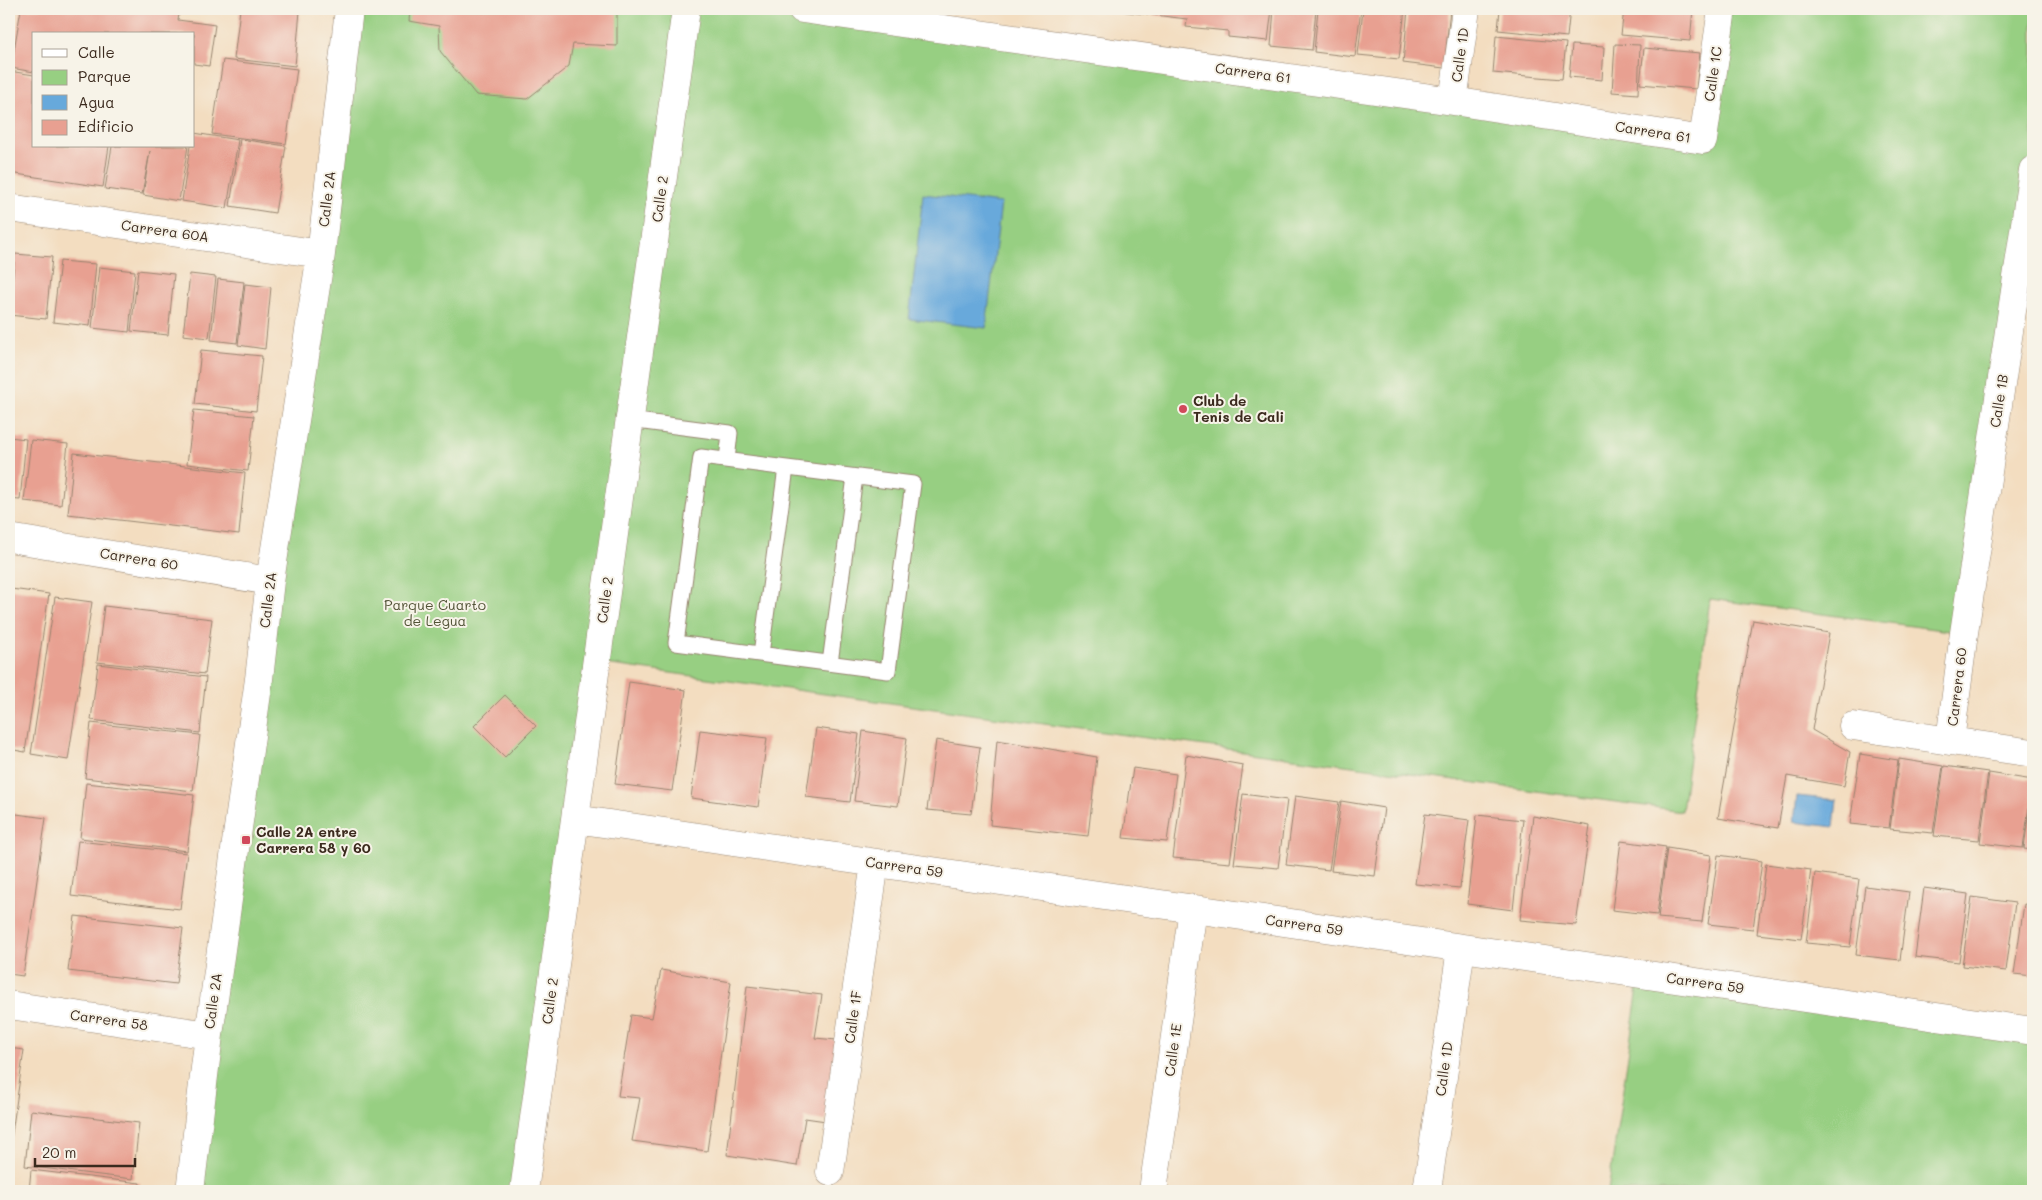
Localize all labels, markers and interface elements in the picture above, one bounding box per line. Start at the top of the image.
street label: Calle 1D [1446,26,1473,83]
legend [32,32,195,148]
text: Calle [78,42,115,62]
street label: Calle 1C [1699,45,1726,103]
street label: Carrera 61 [1214,58,1292,87]
text: Parque [78,66,131,86]
text: Agua [78,92,115,112]
text: Edificio [78,116,134,136]
street label: Carrera 61 [1614,116,1692,147]
street label: Calle 2A [314,170,339,228]
street label: Calle 2 [647,174,672,223]
street label: Carrera 60A [120,215,210,246]
street label: Calle 1B [1985,373,2012,429]
place label: Club de Tenis de Cali [1193,391,1284,426]
marker: Club de Tenis de Cali [1177,403,1189,415]
street label: Carrera 60 [99,543,180,574]
street label: Calle 2A [255,571,280,629]
street label: Calle 2 [592,575,617,624]
park label: Parque Cuarto de Legua [384,595,486,630]
street label: Carrera 60 [1942,646,1971,727]
place label: Calle 2A entre Carrera 58 y 60 [256,822,371,857]
marker: Calle 2A entre Carrera 58 y 60 [240,834,252,846]
street label: Carrera 59 [864,852,944,881]
street label: Carrera 59 [1264,910,1344,939]
street label: Carrera 59 [1665,968,1745,997]
street label: Calle 2A [199,972,226,1030]
street label: Calle 2 [537,976,562,1025]
street label: Calle 1F [839,989,866,1044]
street label: Carrera 58 [69,1005,149,1034]
street label: Calle 1E [1159,1022,1186,1078]
street label: Calle 1D [1430,1040,1457,1097]
scale bar [35,1135,135,1167]
text: 20 m [42,1142,76,1162]

